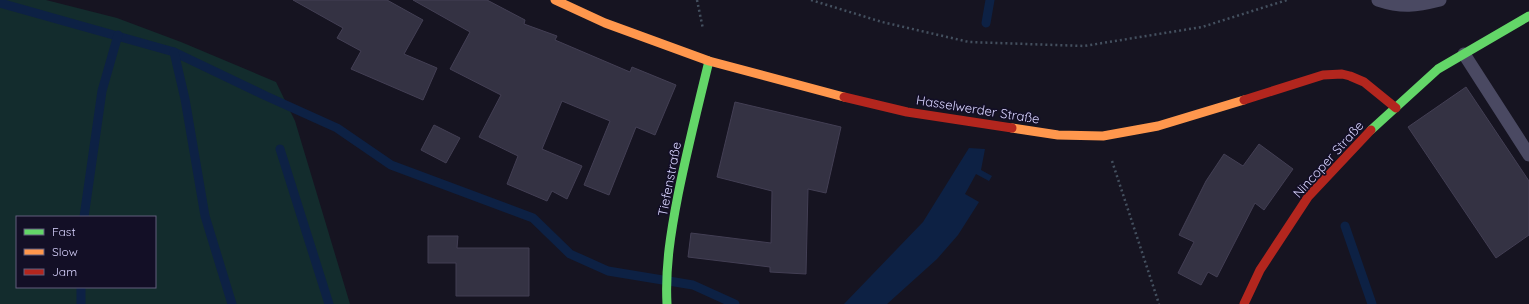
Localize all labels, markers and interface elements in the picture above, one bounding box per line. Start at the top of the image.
street label: Hasselwerder Straße [915,91,1041,127]
street label: Nincoper Straße [1289,117,1367,201]
street label: Tiefenstraße [654,140,684,218]
legend [16,216,156,288]
text: Fast [52,224,76,239]
text: Slow [52,244,78,259]
text: Jam [52,264,77,279]

